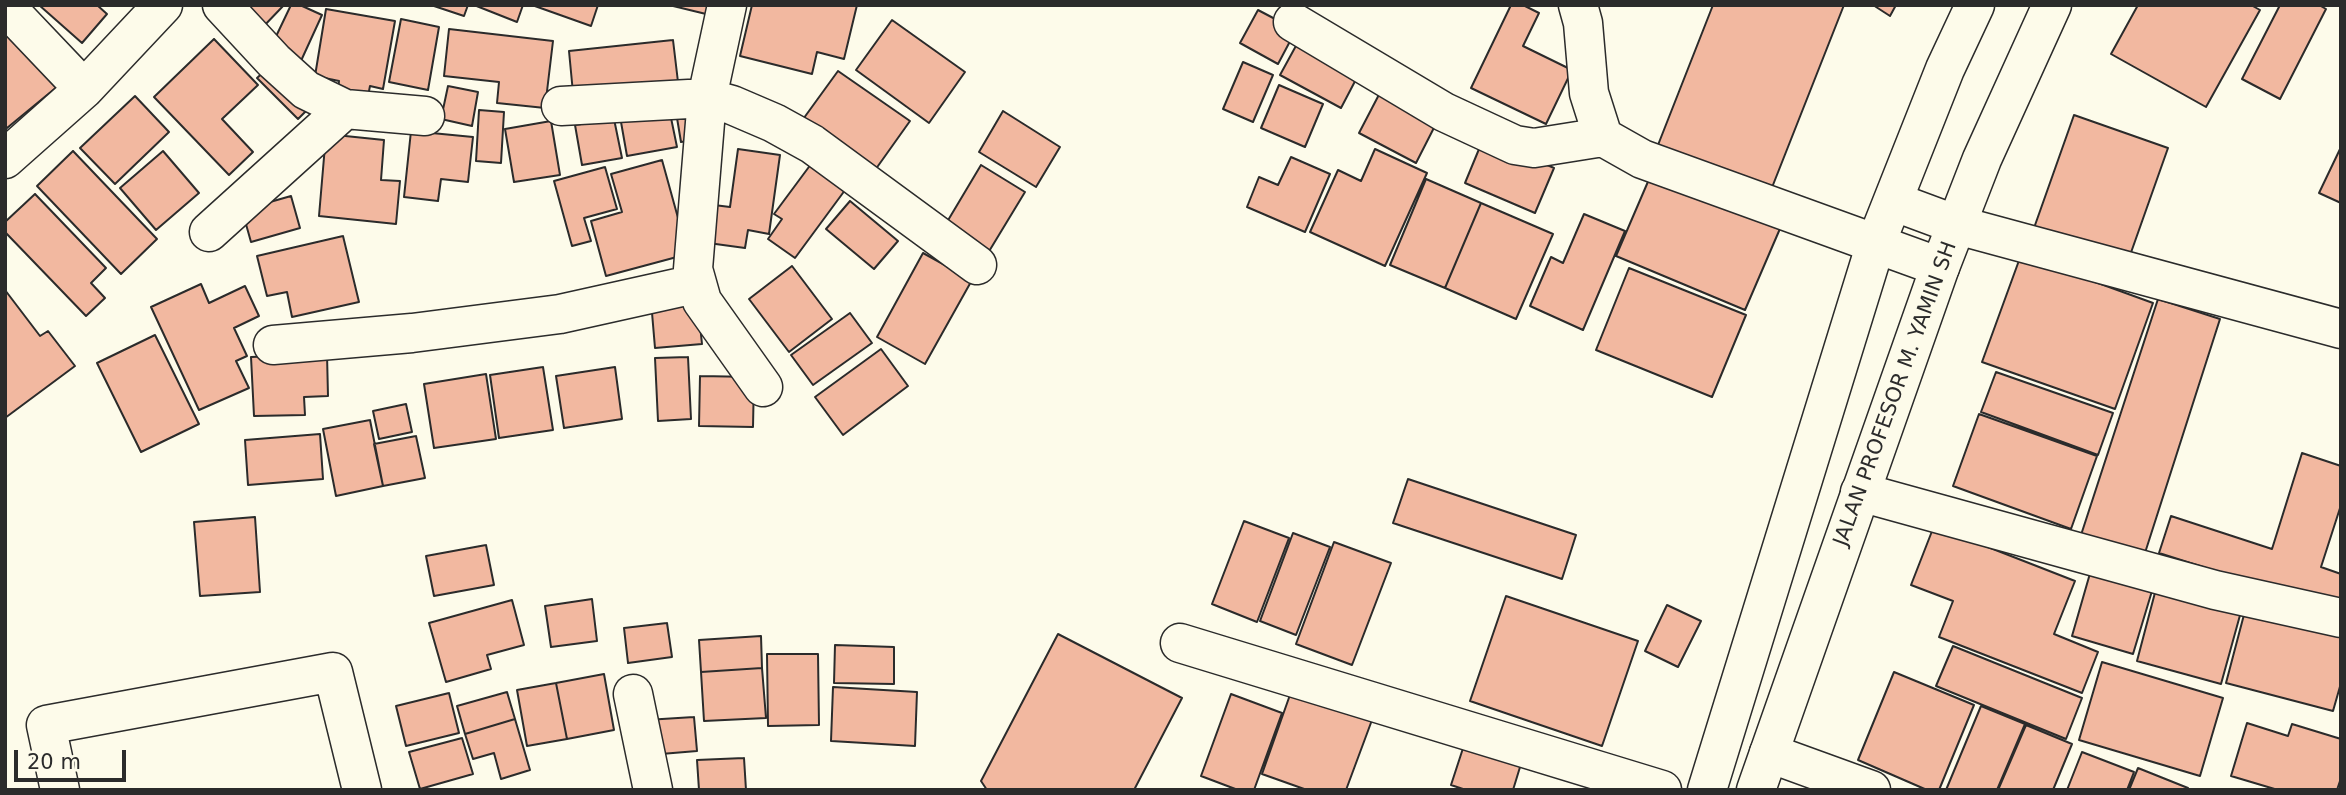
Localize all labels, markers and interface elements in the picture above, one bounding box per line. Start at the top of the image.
street label: JALAN PROFESOR M. YAMIN SH [1829,238,1963,550]
scale bar [18,736,130,780]
text: 20 m [27,750,81,774]

